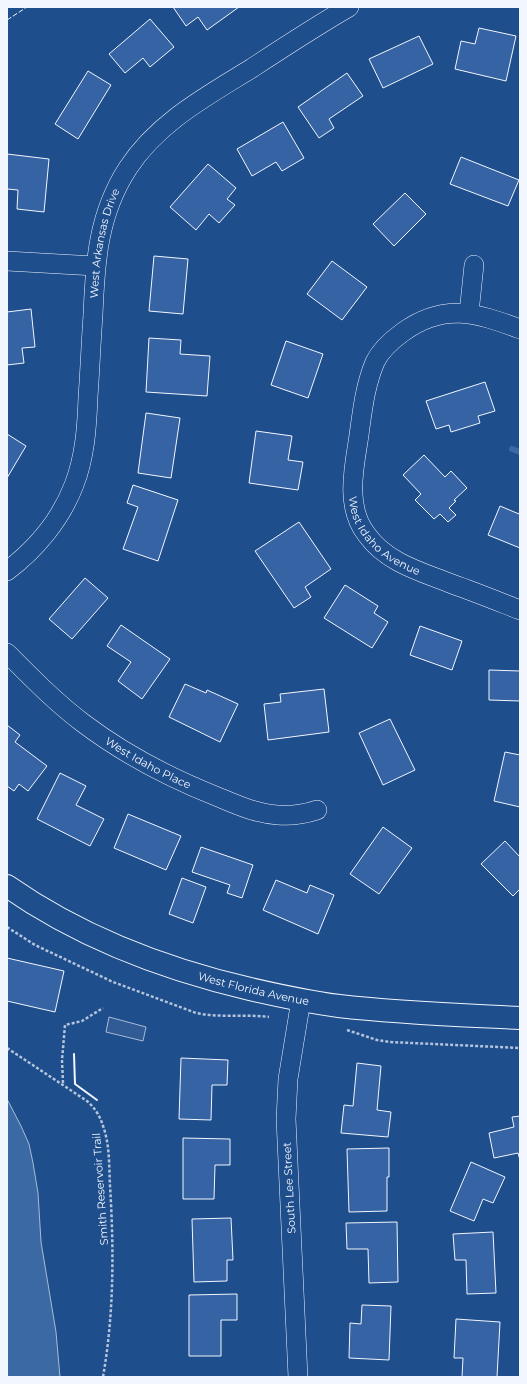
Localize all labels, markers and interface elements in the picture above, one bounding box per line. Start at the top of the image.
street label: West Arkansas Drive [87,186,123,299]
street label: West Idaho Avenue [346,495,423,578]
street label: West Idaho Place [103,734,194,792]
street label: West Florida Avenue [197,969,311,1008]
street label: Smith Reservoir Trail [89,1132,111,1246]
street label: South Lee Street [280,1141,298,1234]

